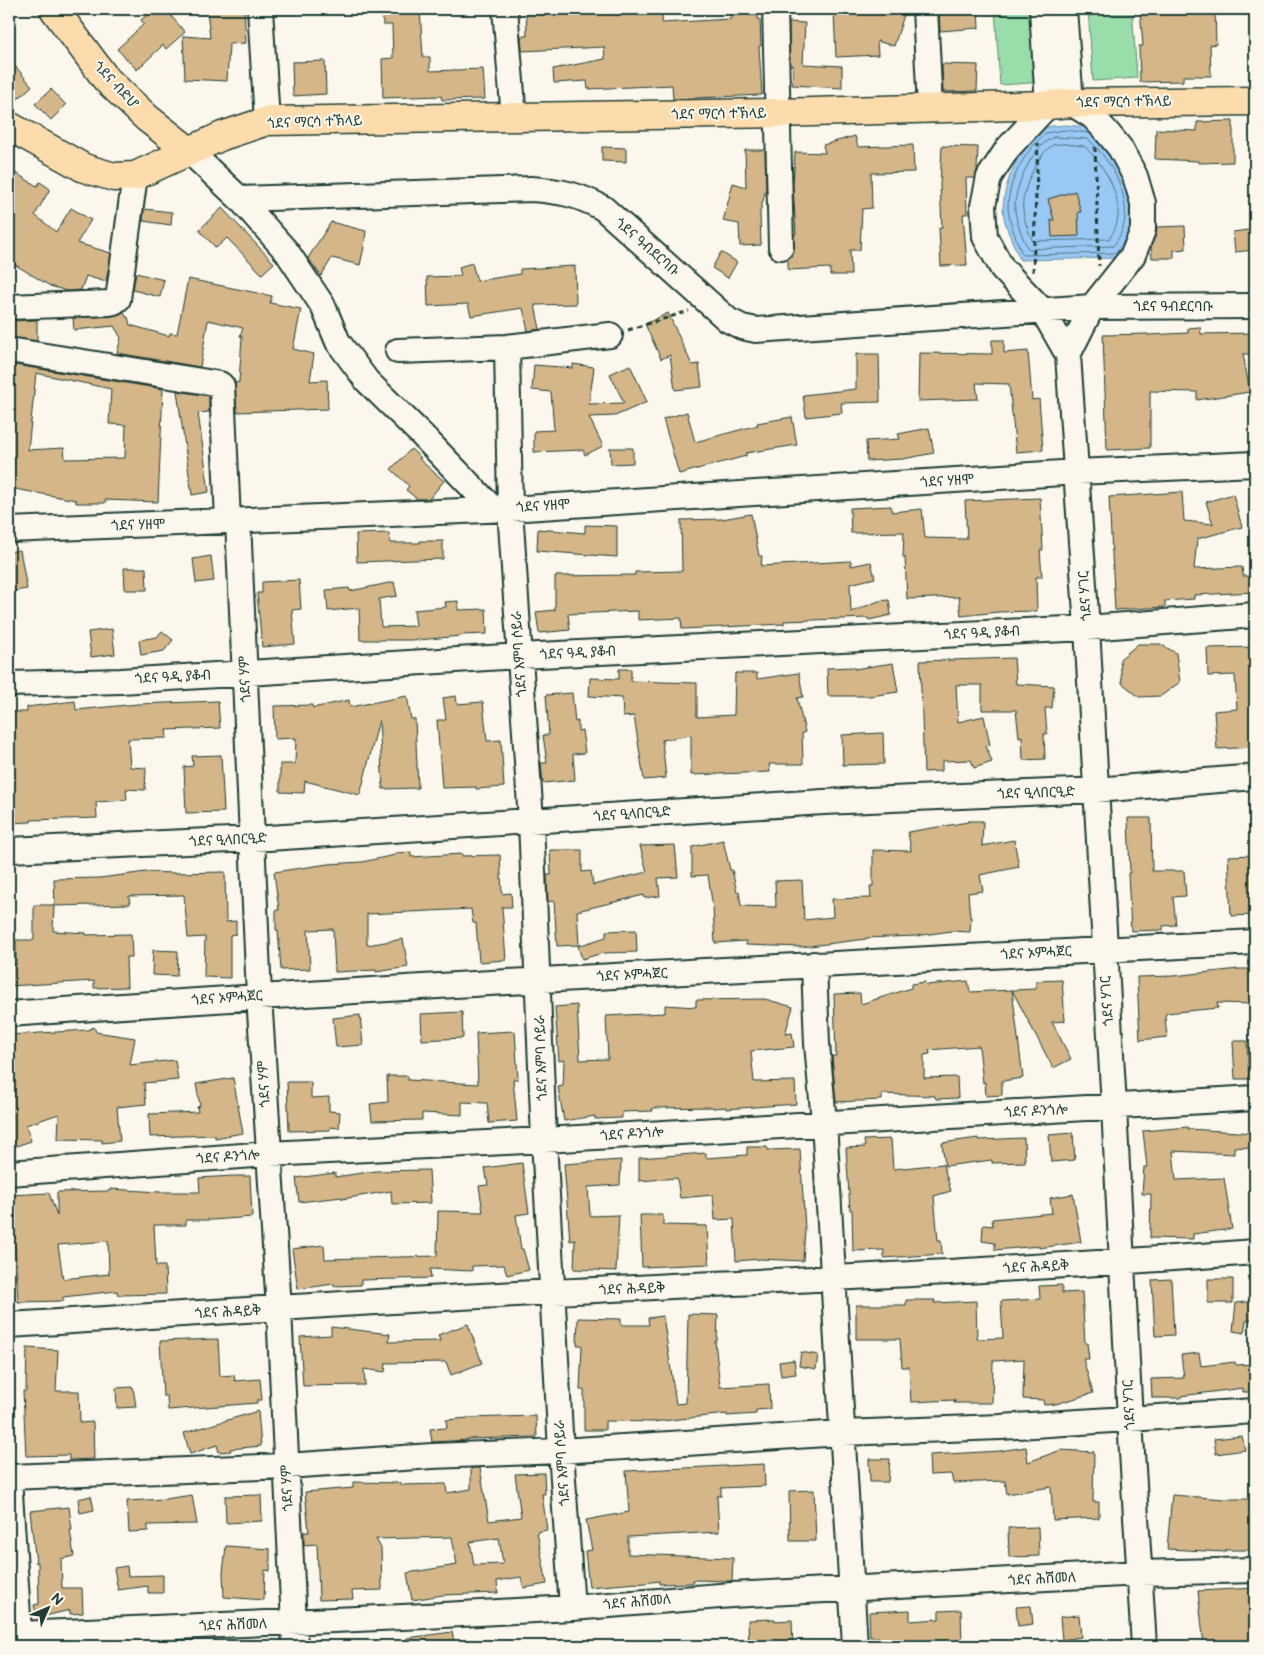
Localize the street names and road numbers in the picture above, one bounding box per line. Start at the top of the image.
street label: ጎደና ብድሆ [90,58,142,112]
street label: ጎደና ማርሳ ተኽላይ [1076,93,1172,111]
street label: ጎደና ማርሳ ተኽላይ [671,105,767,123]
street label: ጎደና ማርሳ ተኽላይ [267,112,363,132]
street label: ጎደና ዓብደርባቡ [611,214,683,280]
street label: ጎደና ዓብደርባቡ [1133,298,1213,315]
street label: ጎደና ሃዘሞ [920,471,974,491]
street label: ጎደና ሃዘሞ [516,496,570,516]
street label: ጎደና ሃዘሞ [111,516,165,534]
street label: ጎደና ሃገር [1075,571,1095,621]
street label: ጎደና እምባ ሶይራ [507,610,530,697]
street label: ጎደና ዓዲ ያቆብ [943,623,1021,643]
street label: ጎደና ዓዲ ያቆብ [539,643,617,663]
street label: ጎደና ሃም [235,655,255,703]
street label: ጎደና ዓዲ ያቆብ [134,667,212,687]
street label: ጎደና ዒላበርዒድ [997,783,1075,803]
street label: ጎደና ዒላበርዒድ [593,803,672,825]
street label: ጎደና ዒላበርዒድ [189,829,267,851]
street label: ጎደና ኦምሓጀር [1000,943,1072,963]
street label: ጎደና ኦምሓጀር [596,965,668,985]
street label: ጎደና ሃገር [1097,976,1117,1026]
street label: ጎደና ኦምሓጀር [191,987,263,1009]
street label: ጎደና እምባ ሶይራ [531,1014,551,1101]
street label: ጎደና ሃም [254,1060,274,1108]
street label: ጎደና ዶንጎሎ [1004,1101,1068,1121]
street label: ጎደና ዶንጎሎ [600,1123,664,1145]
street label: ጎደና ዶንጎሎ [196,1146,260,1168]
street label: ጎደና ሕዳይቅ [1002,1257,1070,1277]
street label: ጎደና ሕዳይቅ [599,1279,665,1299]
street label: ጎደና ሕዳይቅ [194,1302,262,1322]
street label: ጎደና ሃገር [1119,1380,1139,1430]
street label: ጎደና እምባ ሶይራ [550,1419,573,1506]
street label: ጎደና ሃም [277,1464,297,1512]
street label: ጎደና ሕሽመለ [1008,1569,1076,1589]
street label: ጎደና ሕሽመለ [602,1591,672,1613]
street label: ጎደና ሕሽመለ [199,1615,267,1635]

